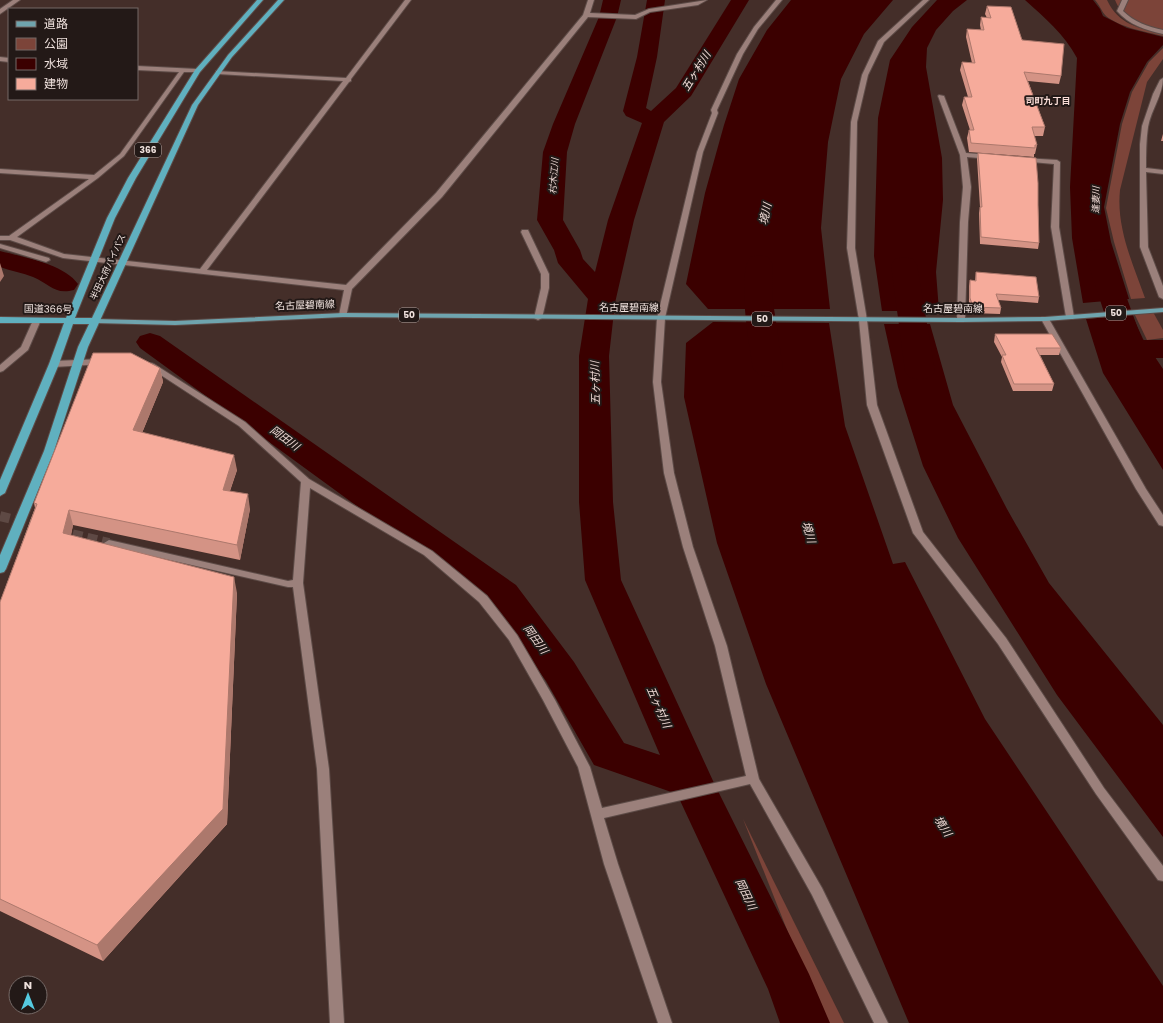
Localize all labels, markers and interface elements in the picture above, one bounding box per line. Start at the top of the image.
legend [8,8,138,100]
text: 道路 [44,15,68,32]
text: 公園 [44,35,68,52]
water label: 五ヶ村川 [678,47,715,94]
text: 水域 [44,55,68,72]
text: 建物 [44,75,68,92]
district label: 司町九丁目 [1025,95,1071,107]
road number: 366 [135,143,161,157]
water label: 村木江川 [547,157,561,194]
water label: 逢妻川 [1090,185,1102,214]
water label: 境川 [755,201,775,226]
street label: 半田大府パイパス [87,232,129,302]
street label: 名古屋碧南線 [275,296,335,314]
street label: 名古屋碧南線 [599,300,659,315]
street label: 国道366号 [24,301,72,317]
street label: 名古屋碧南線 [923,301,983,316]
road number: 50 [1106,306,1126,320]
road number: 50 [399,308,419,322]
road number: 50 [752,312,772,326]
water label: 五ヶ村川 [587,360,603,405]
water label: 岡田川 [267,422,304,455]
water label: 境川 [798,519,820,546]
water label: 岡田川 [520,621,553,658]
water label: 五ヶ村川 [643,684,676,731]
water label: 境川 [930,812,956,840]
water label: 岡田川 [732,876,761,913]
north arrow [8,975,48,1015]
text: N [24,977,32,993]

